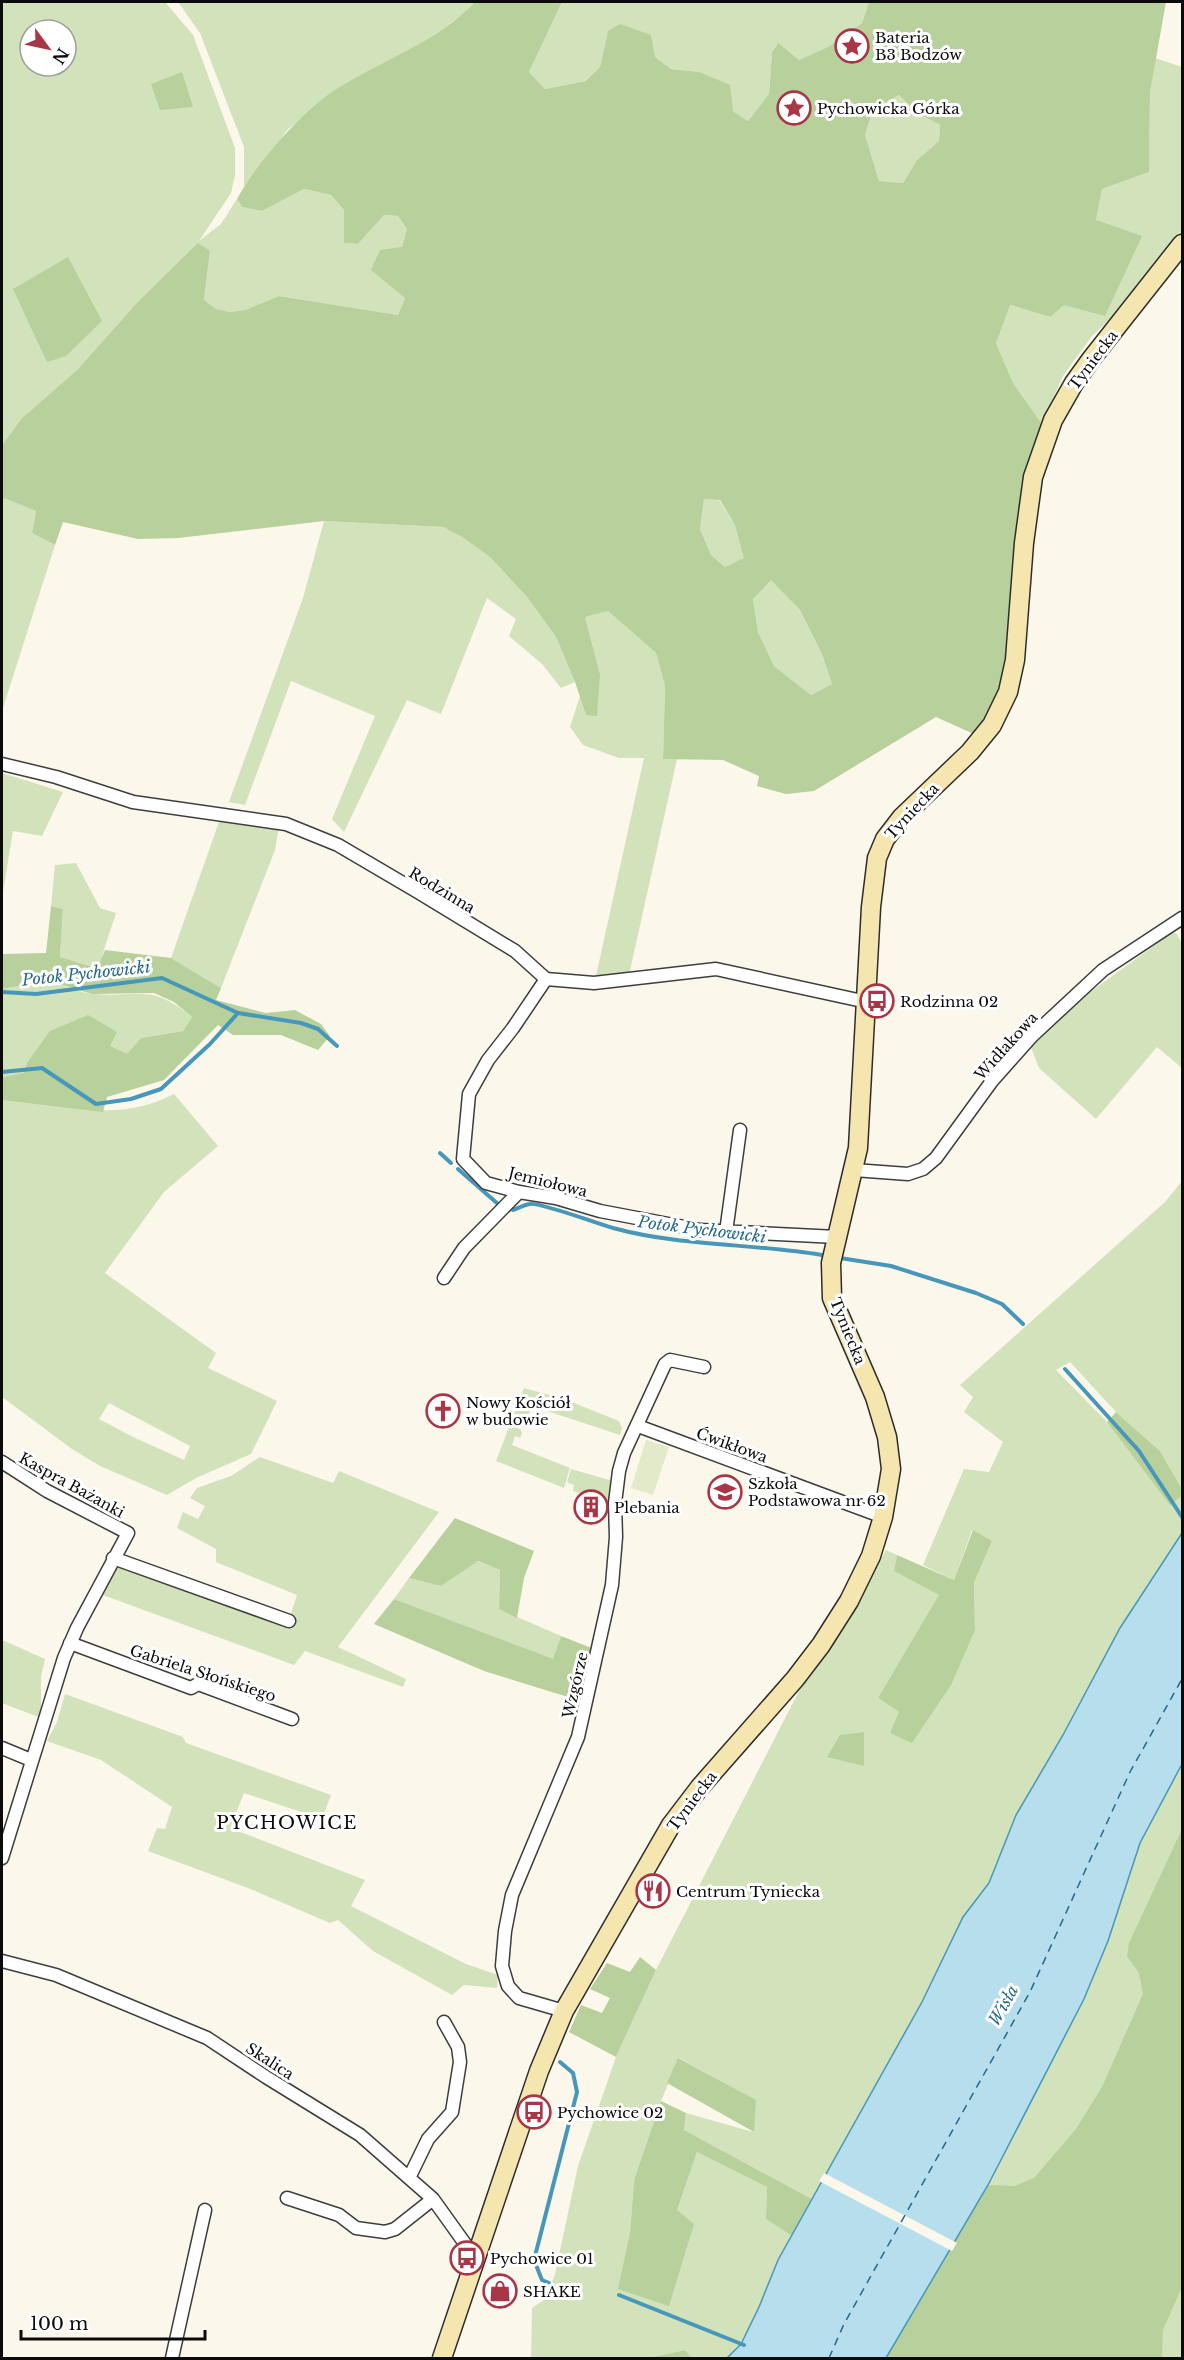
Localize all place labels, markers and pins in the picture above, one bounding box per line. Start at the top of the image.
place icon: Bateria B3 Bodzów [834,28,870,64]
place label: Bateria B3 Bodzów [875,28,962,64]
place icon: Pychowicka Górka [776,90,812,126]
place label: Pychowicka Górka [817,99,960,118]
bus stop icon: Rodzinna 02 [859,983,895,1019]
place label: Rodzinna 02 [900,992,998,1011]
church icon: Nowy Kościół w budowie [425,1393,461,1429]
place label: Nowy Kościół w budowie [466,1393,571,1429]
school or university icon: Szkoła Podstawowa nr 62 [707,1474,743,1510]
place label: Szkoła Podstawowa nr 62 [748,1474,886,1510]
building icon: Plebania [573,1489,609,1525]
place label: Plebania [614,1498,680,1517]
restaurant icon: Centrum Tyniecka [635,1873,671,1909]
place label: Centrum Tyniecka [676,1882,821,1901]
bus stop icon: Pychowice 02 [516,2094,552,2130]
place label: Pychowice 02 [557,2103,663,2122]
bus stop icon: Pychowice 01 [449,2240,485,2276]
place label: Pychowice 01 [490,2249,594,2268]
shop icon: SHAKE [482,2273,518,2309]
place label: SHAKE [523,2282,581,2301]

